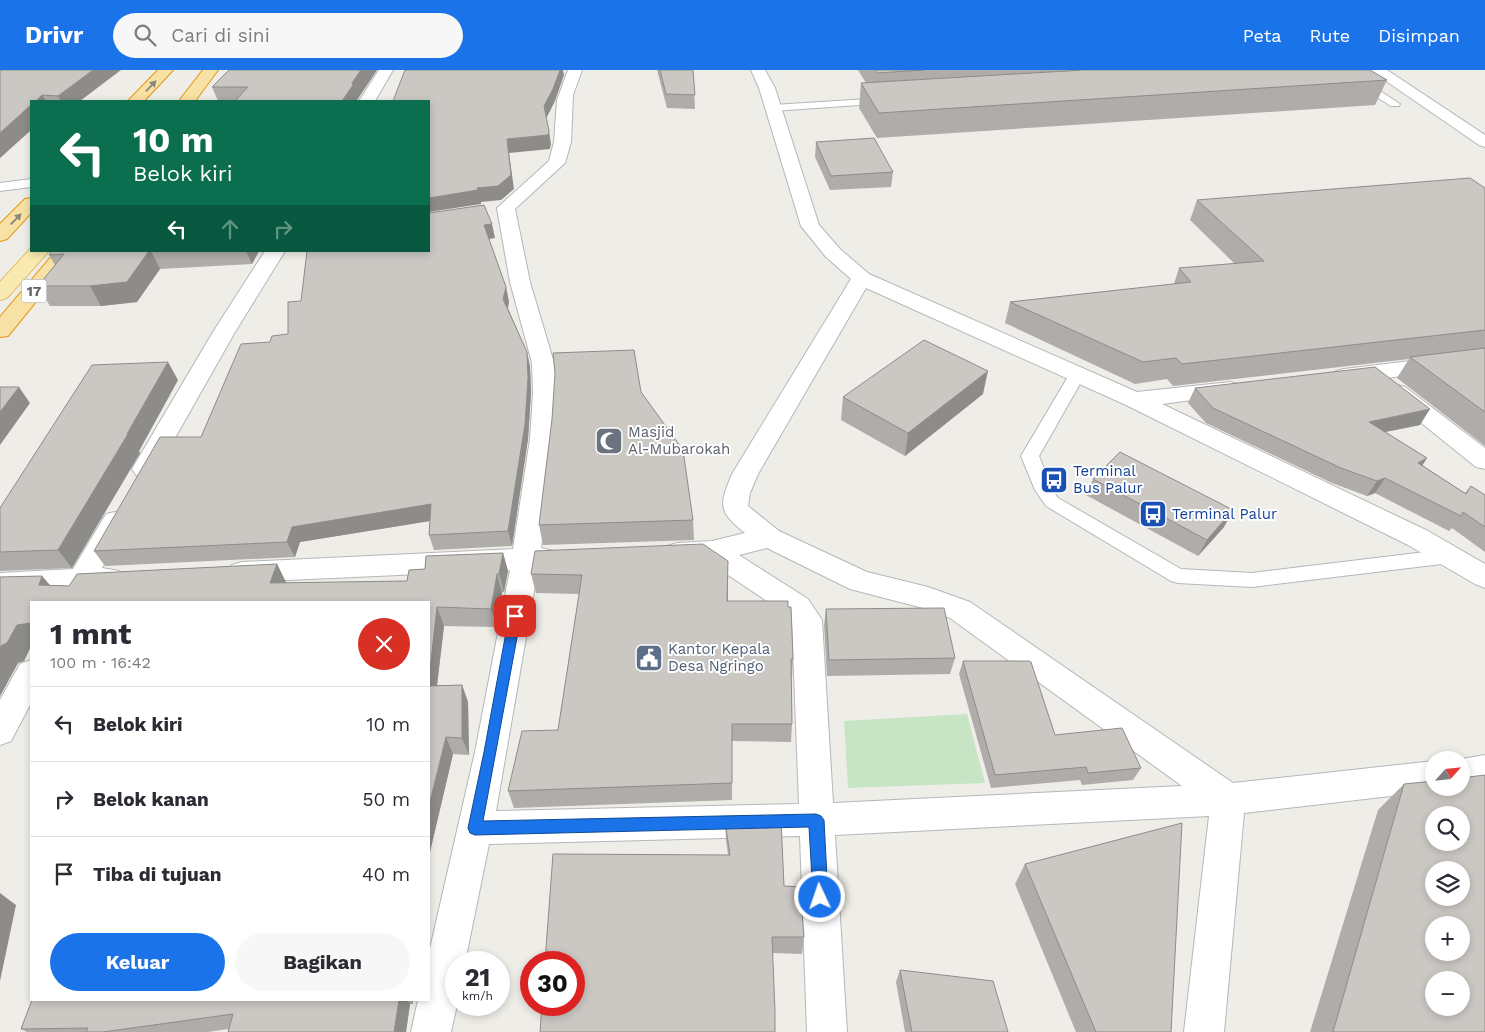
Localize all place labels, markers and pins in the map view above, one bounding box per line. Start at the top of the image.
place label: Masjid Al-Mubarokah [628,423,730,458]
mosque icon: Masjid Al-Mubarokah [594,426,624,456]
place label: Terminal Bus Palur [1073,462,1143,497]
bus stop icon: Terminal Bus Palur [1039,465,1069,495]
bus stop icon: Terminal Palur [1138,499,1168,529]
place label: Terminal Palur [1172,505,1277,523]
pin [494,595,536,637]
place label: Kantor Kepala Desa Ngringo [668,640,771,675]
public building icon: Kantor Kepala Desa Ngringo [634,643,664,673]

